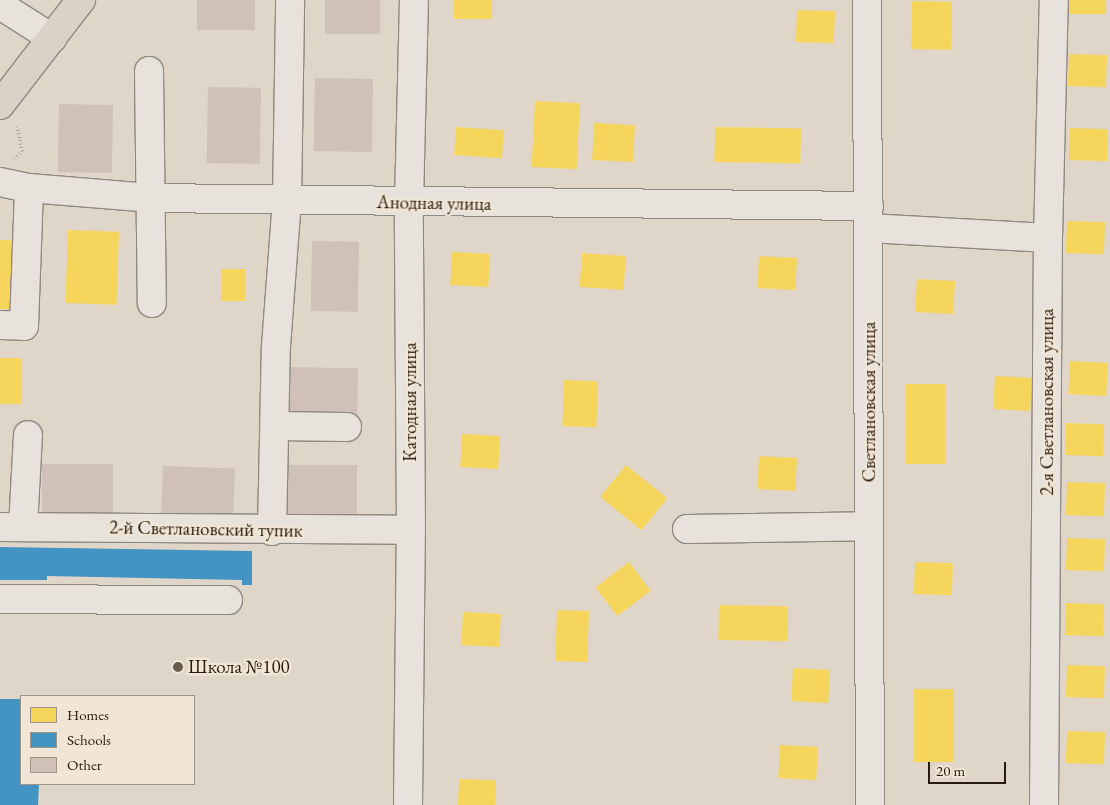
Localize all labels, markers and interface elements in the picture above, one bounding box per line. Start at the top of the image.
street label: Анодная улица [376,191,492,215]
street label: 2-я Светлановская улица [1036,308,1058,496]
street label: Светлановская улица [858,322,880,482]
street label: Катодная улица [399,342,421,462]
street label: 2-й Светлановский тупик [109,516,303,542]
place label: Школа №100 [188,656,290,678]
marker: Школа №100 [172,661,184,673]
legend [20,695,195,785]
text: Homes [67,705,109,724]
text: Schools [67,730,111,749]
scale bar [930,752,1008,784]
text: Other [67,755,102,774]
text: 20 m [936,761,965,780]

